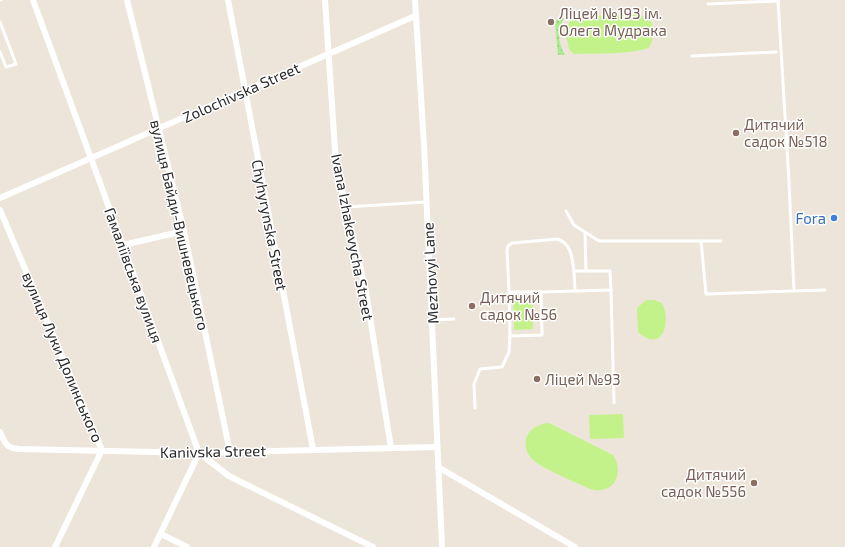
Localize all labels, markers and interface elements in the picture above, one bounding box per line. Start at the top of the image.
place label: Ліцей №193 ім. Олега Мудрака [559,4,667,40]
marker: Ліцей №193 ім. Олега Мудрака [546,17,556,27]
street label: Zolochivska Street [180,58,303,126]
place label: Дитячий садок №518 [744,115,828,150]
street label: вулиця Байди-Вишневецького [146,118,213,332]
marker: Дитячий садок №518 [731,128,741,138]
street label: Ivana Izhakevycha Street [328,152,378,322]
street label: Chyhyrynska Street [248,158,292,292]
street label: Гамаліївська вулиця [100,205,167,346]
place label: Fora [795,209,826,227]
marker: Fora [829,213,839,223]
street label: Mezhovyi Lane [418,222,442,324]
street label: вулиця Луки Долинського [18,269,107,445]
place label: Дитячий садок №56 [480,288,557,323]
marker: Дитячий садок №56 [467,301,477,311]
place label: Ліцей №93 [545,370,621,388]
marker: Ліцей №93 [532,374,542,384]
street label: Kanivska Street [160,441,266,461]
place label: Дитячий садок №556 [661,465,746,500]
marker: Дитячий садок №556 [749,478,759,488]

